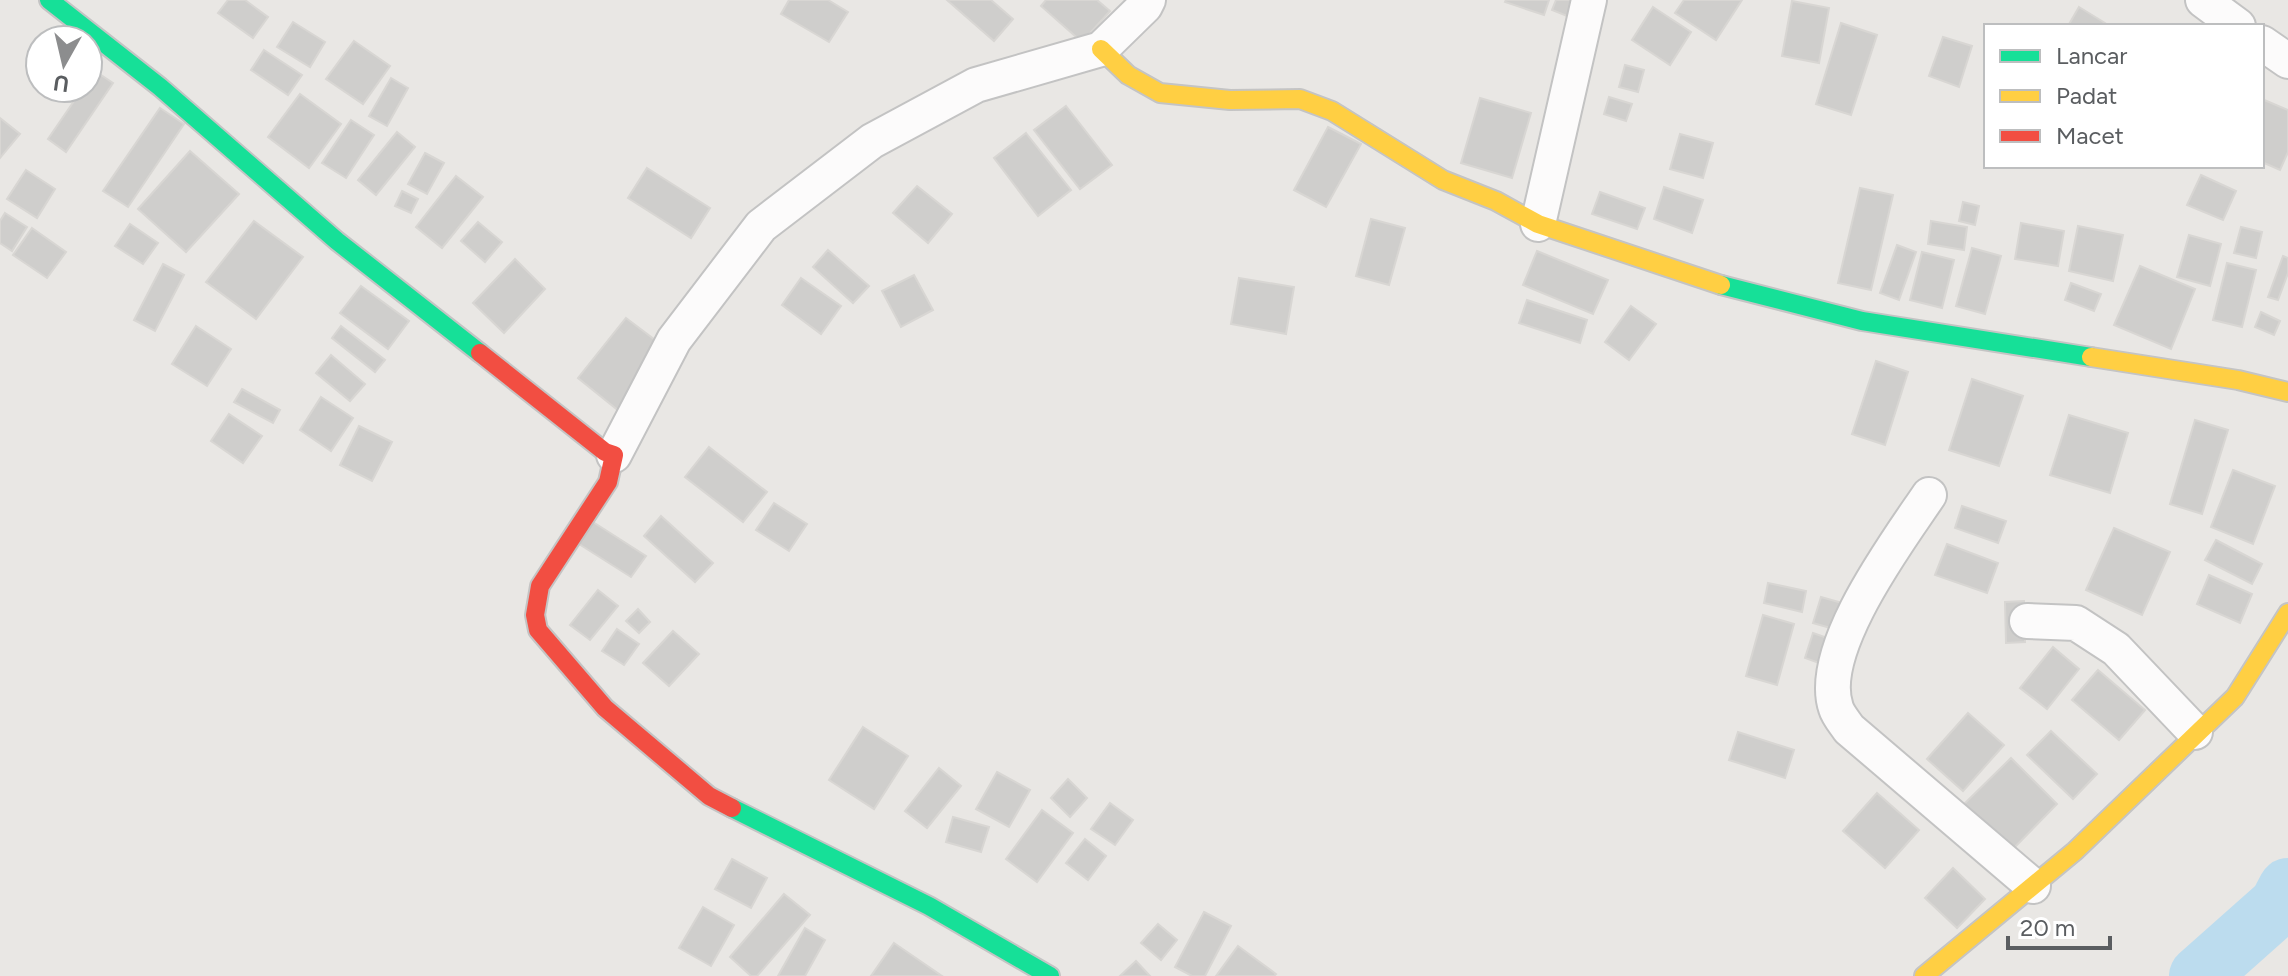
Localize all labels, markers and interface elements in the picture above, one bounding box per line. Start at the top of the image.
north arrow [24,24,104,104]
legend [1984,24,2264,168]
text: Lancar [2056,41,2127,70]
text: U [52,69,71,98]
text: Padat [2056,81,2117,110]
text: Macet [2056,121,2124,150]
scale bar [2008,900,2110,950]
text: 20 m [2020,913,2075,942]

